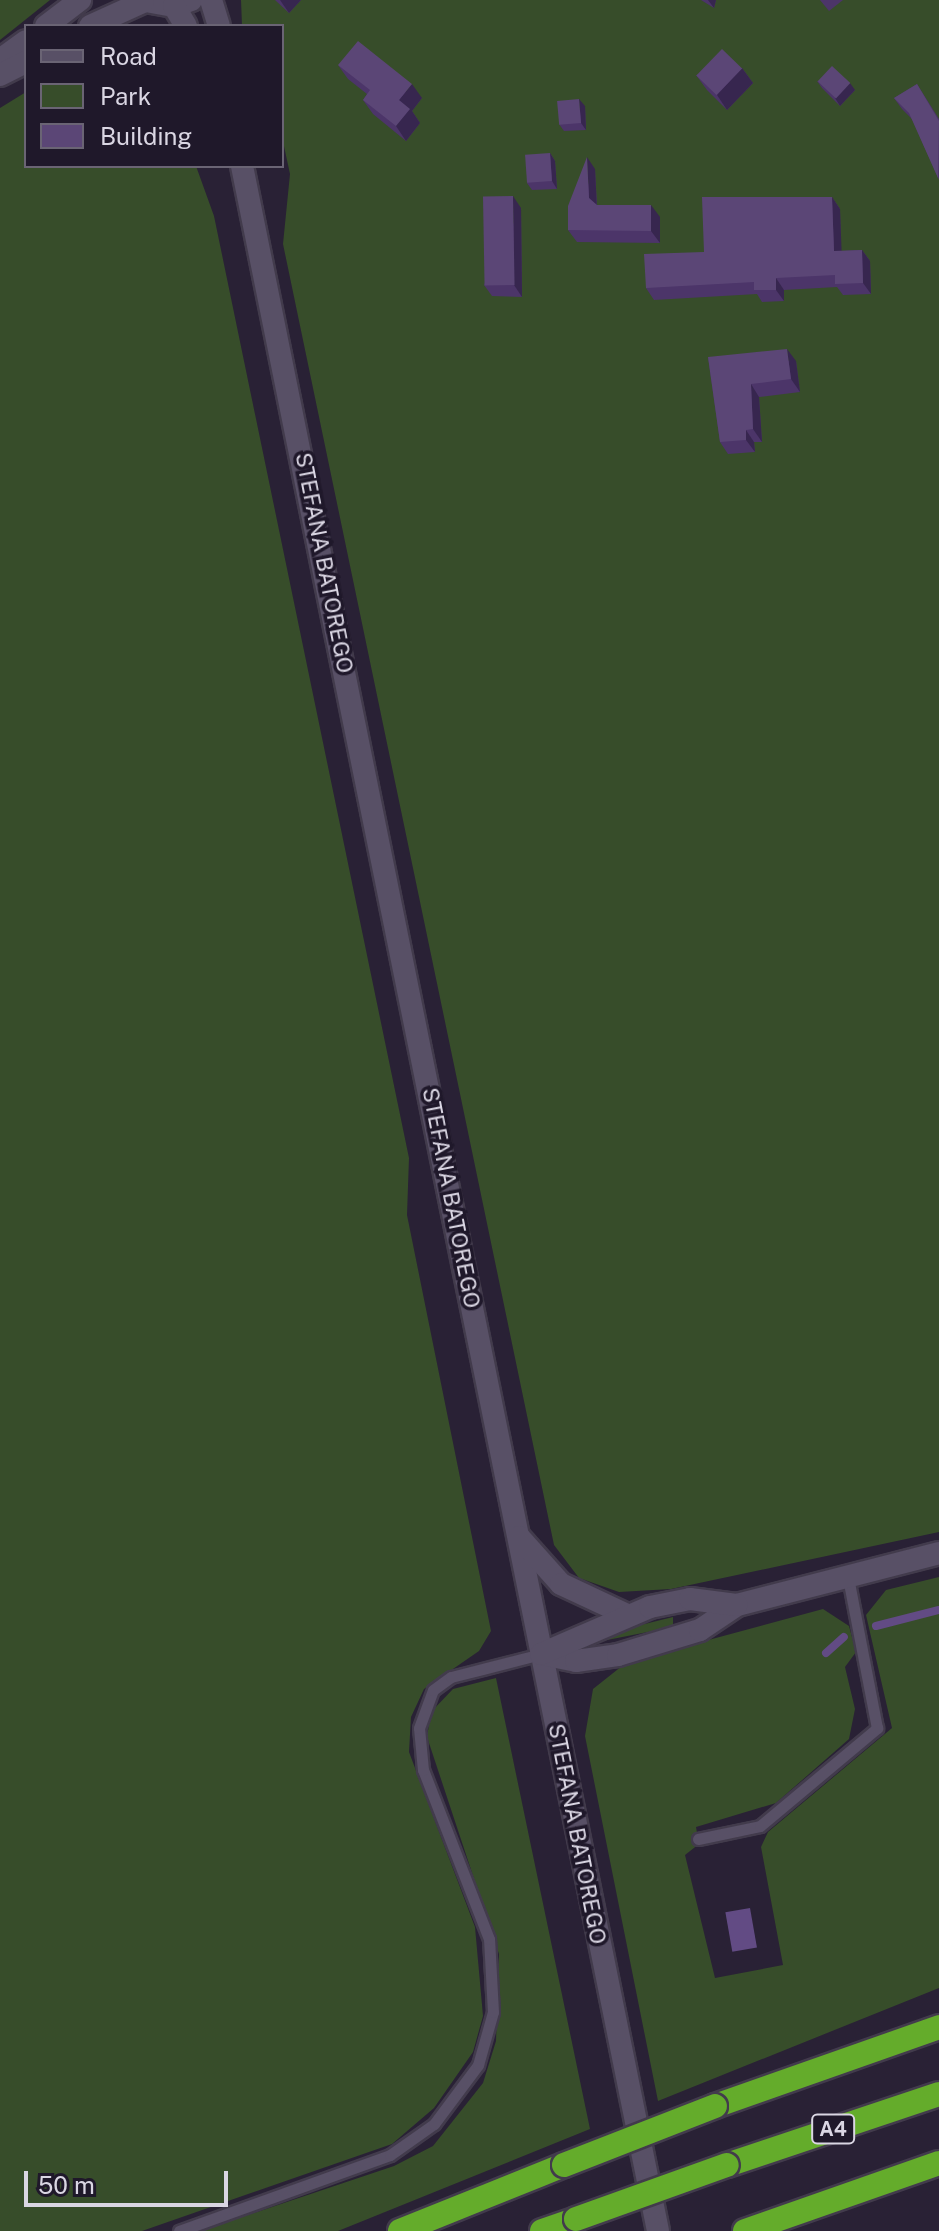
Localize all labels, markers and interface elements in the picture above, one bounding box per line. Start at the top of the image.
legend [24,24,284,168]
text: Road [100,42,157,70]
text: Park [100,82,151,110]
text: Building [100,122,192,150]
street label: STEFANA BATOREGO [290,450,358,676]
street label: STEFANA BATOREGO [417,1085,485,1311]
street label: STEFANA BATOREGO [543,1721,611,1947]
road number: A4 [811,2113,855,2145]
scale bar [28,2155,232,2205]
text: 50 m [38,2171,95,2199]

